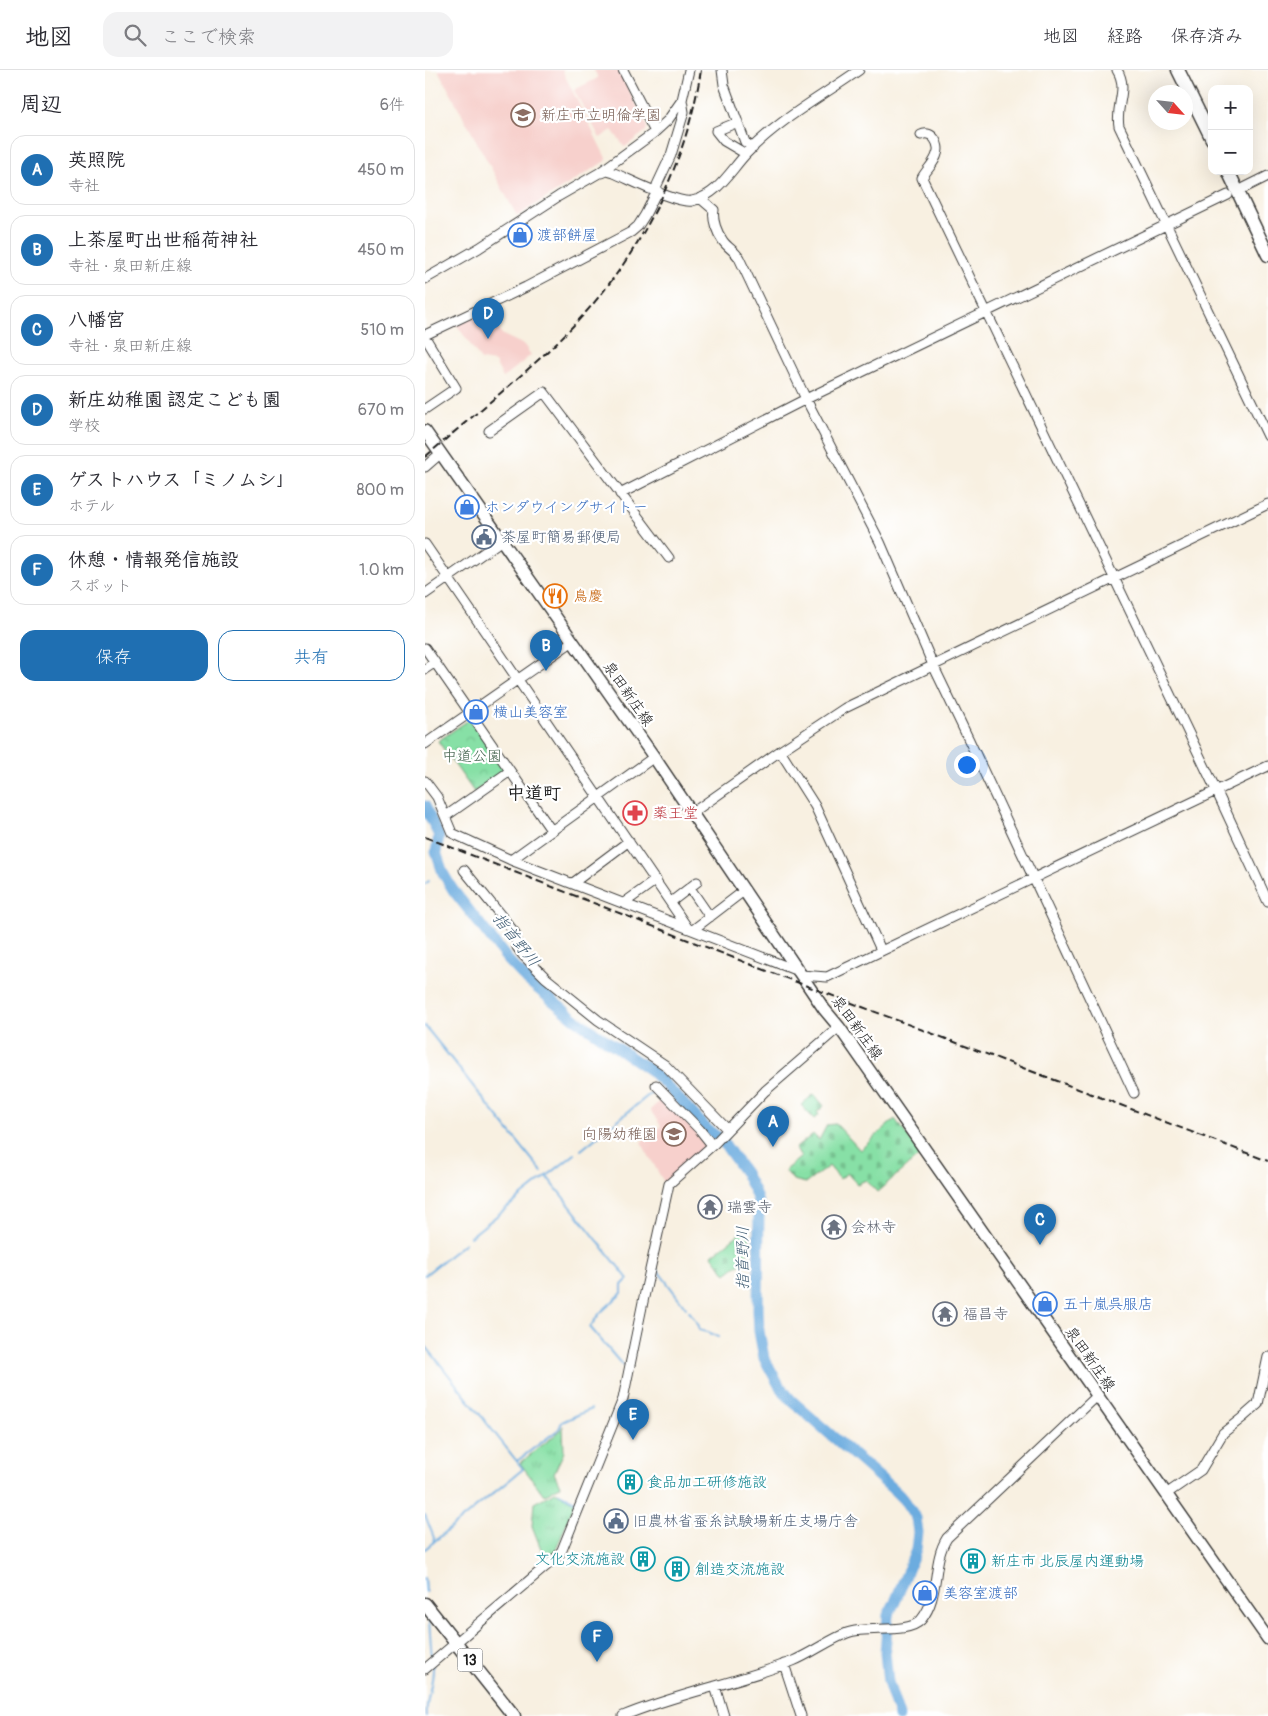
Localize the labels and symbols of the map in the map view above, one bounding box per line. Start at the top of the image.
north arrow [1148,85,1193,130]
school or university icon: 新庄市立明倫学園 [510,102,536,128]
place label: 新庄市立明倫学園 [541,106,661,125]
shop icon: 渡部餅屋 [507,222,533,248]
place label: 渡部餅屋 [537,226,597,245]
pin: D [472,298,504,339]
shop icon: ホンダウイングサイトー [454,494,480,520]
place label: ホンダウイングサイトー [485,498,648,517]
public building icon: 茶屋町簡易郵便局 [471,524,497,550]
place label: 茶屋町簡易郵便局 [501,528,621,547]
restaurant icon: 鳥慶 [542,583,568,609]
place label: 鳥慶 [573,587,603,606]
pin: B [530,630,562,671]
street label: 泉田新庄線 [599,658,657,730]
shop icon: 横山美容室 [463,699,489,725]
place label: 横山美容室 [493,703,568,722]
park label: 中道公園 [442,747,502,766]
your location [954,752,980,778]
district label: 中道町 [507,782,561,805]
pharmacy icon: 薬王堂 [622,800,648,826]
place label: 薬王堂 [653,804,698,823]
water label: 指首野川 [488,909,544,971]
street label: 泉田新庄線 [827,992,887,1064]
pin: A [757,1106,789,1147]
school or university icon: 向陽幼稚園 [661,1121,687,1147]
place label: 向陽幼稚園 [582,1125,657,1144]
temple icon: 瑞雲寺 [697,1194,723,1220]
place label: 瑞雲寺 [727,1198,772,1217]
pin: C [1024,1204,1056,1245]
temple icon: 会林寺 [821,1214,847,1240]
place label: 会林寺 [851,1218,896,1237]
water label: 指首野川 [733,1226,753,1290]
shop icon: 五十嵐呉服店 [1032,1291,1058,1317]
place label: 五十嵐呉服店 [1063,1295,1153,1314]
temple icon: 福昌寺 [932,1301,958,1327]
place label: 福昌寺 [963,1305,1008,1324]
street label: 泉田新庄線 [1061,1323,1119,1395]
pin: E [617,1399,649,1440]
building icon: 食品加工研修施設 [617,1469,643,1495]
place label: 食品加工研修施設 [647,1473,767,1492]
public building icon: 旧農林省蚕糸試験場新庄支場庁舎 [603,1508,629,1534]
place label: 旧農林省蚕糸試験場新庄支場庁舎 [633,1512,858,1531]
building icon: 文化交流施設 [630,1546,656,1572]
building icon: 新庄市 北辰屋内運動場 [960,1548,986,1574]
place label: 文化交流施設 [535,1550,625,1569]
place label: 新庄市 北辰屋内運動場 [991,1552,1144,1571]
building icon: 創造交流施設 [664,1556,690,1582]
place label: 創造交流施設 [695,1560,785,1579]
shop icon: 美容室渡部 [912,1580,938,1606]
place label: 美容室渡部 [943,1584,1018,1603]
pin: F [581,1621,613,1662]
road number: 13 [457,1648,483,1672]

